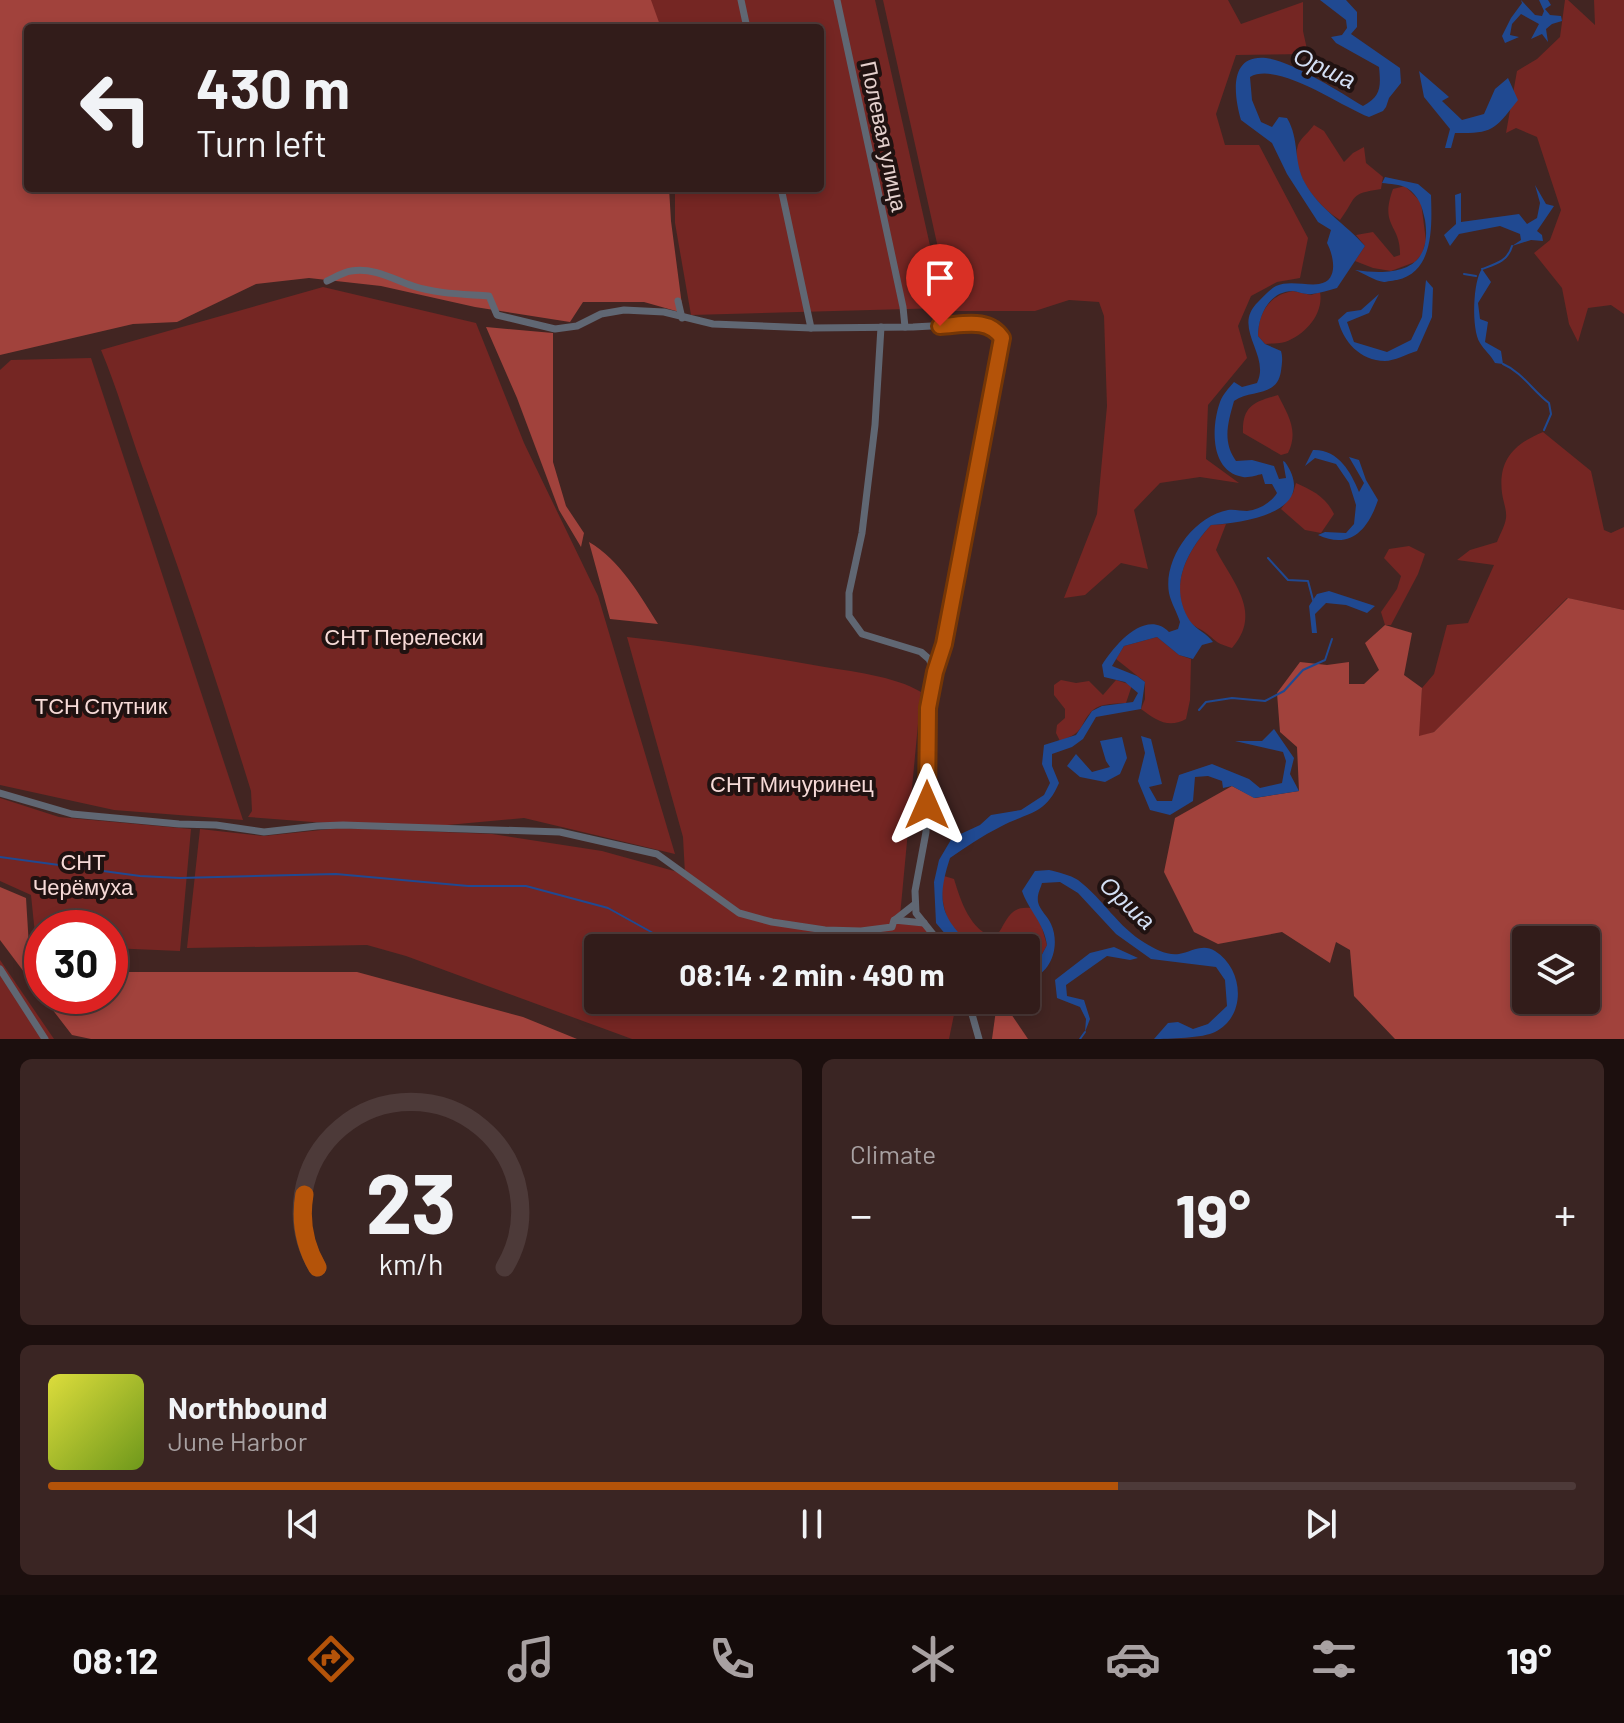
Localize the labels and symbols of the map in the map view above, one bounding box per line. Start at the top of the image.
water label: Орша [1289,40,1361,94]
street label: Полевая улица [855,58,914,215]
pin [906,244,974,326]
park label: СНТ Перелески [324,623,484,650]
park label: ТСН Спутник [35,692,168,719]
position arrow [885,763,969,847]
park label: СНТ Мичуринец [710,770,874,797]
park label: СНТ Черёмуха [33,848,134,900]
water label: Орша [1094,869,1162,935]
speed limit sign: 30 [24,910,128,1014]

